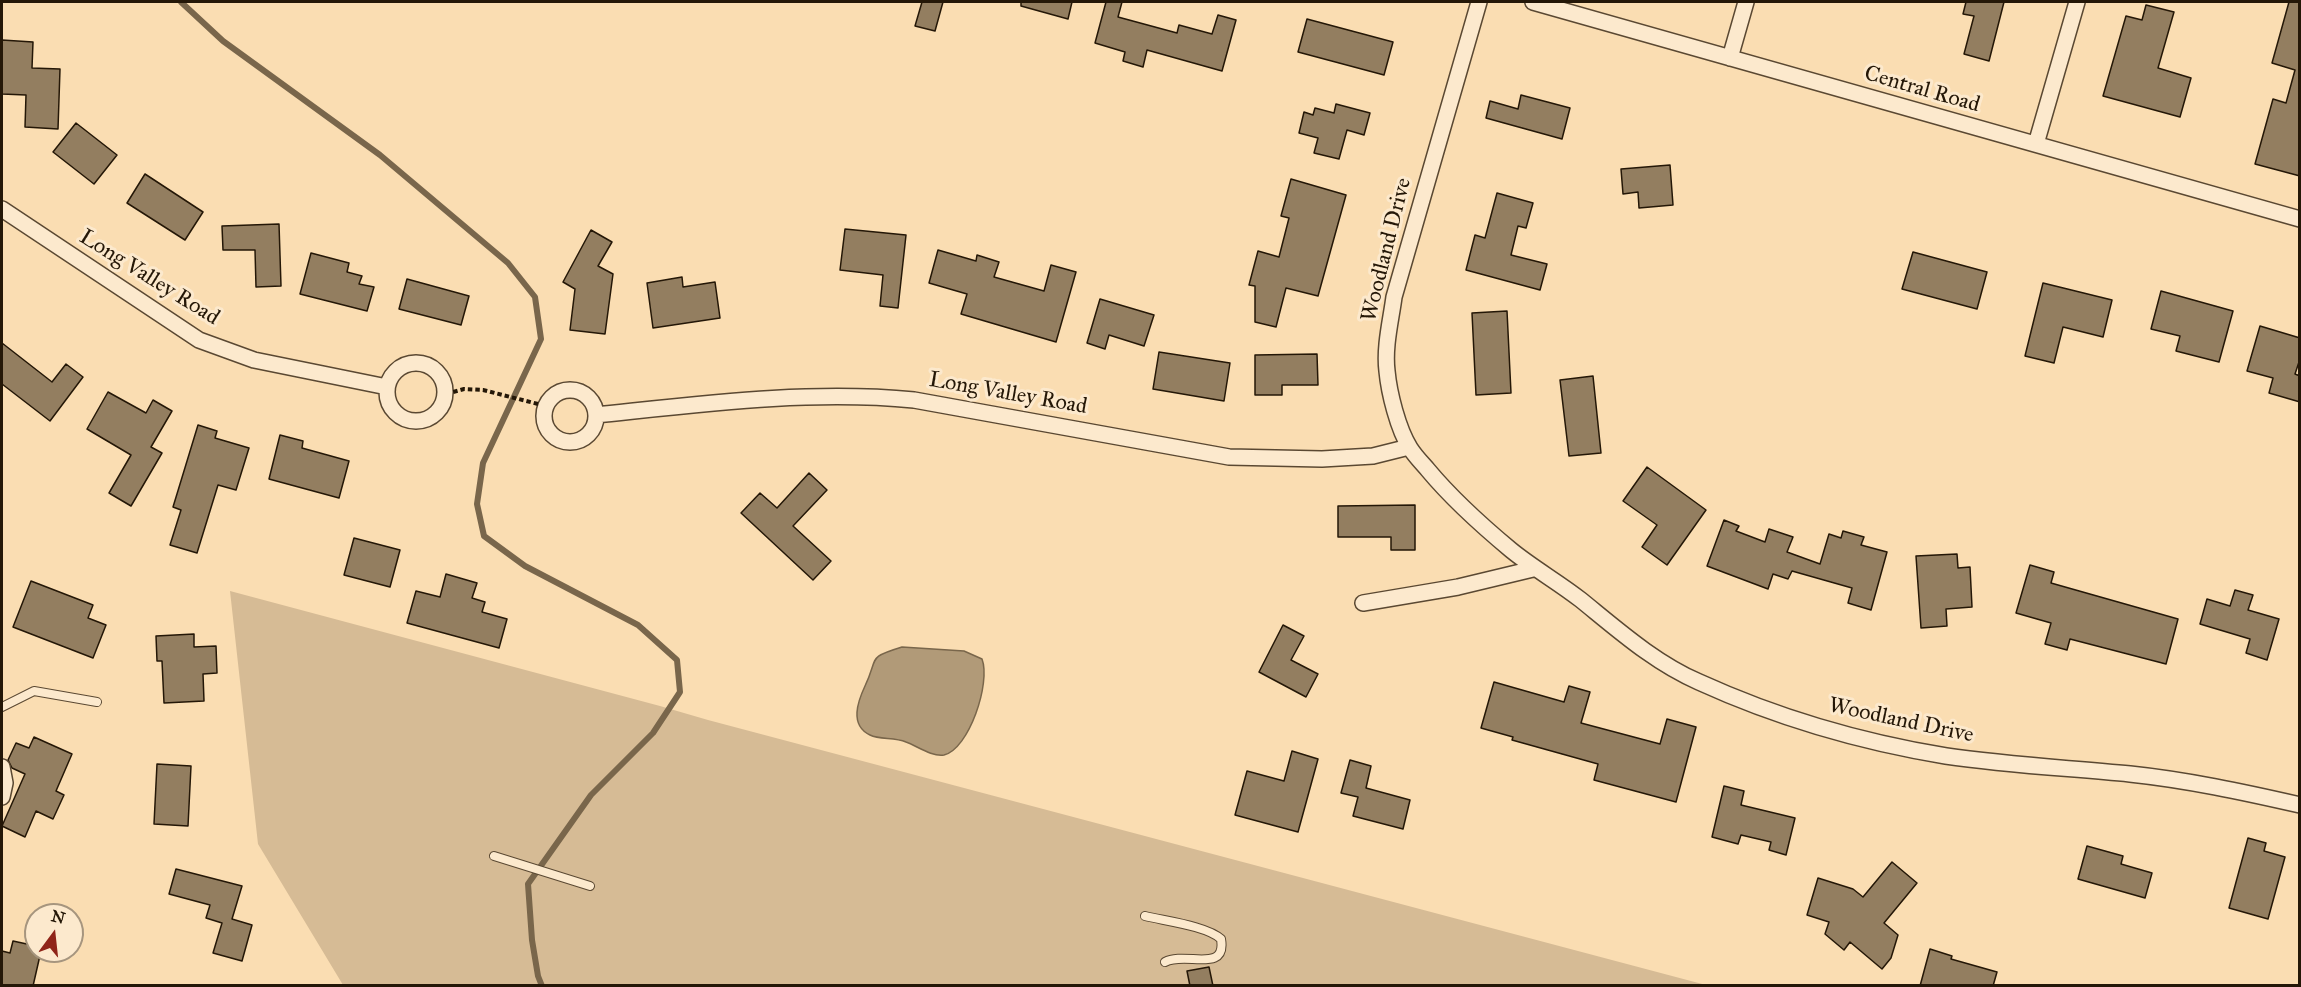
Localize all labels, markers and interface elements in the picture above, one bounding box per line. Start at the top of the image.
street label: Central Road [1861,61,1983,119]
street label: Woodland Drive [1356,175,1418,325]
street label: Long Valley Road [74,224,224,332]
street label: Long Valley Road [927,367,1089,421]
street label: Woodland Drive [1826,693,1976,749]
north arrow [24,903,84,963]
text: N [49,906,67,928]

